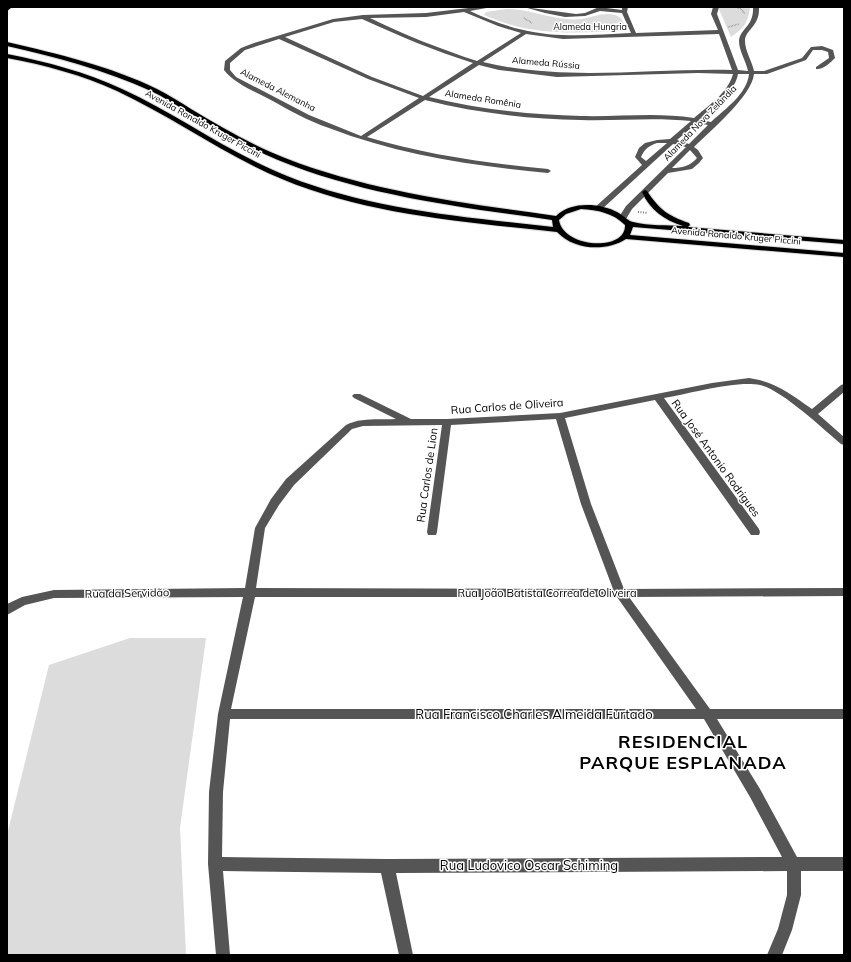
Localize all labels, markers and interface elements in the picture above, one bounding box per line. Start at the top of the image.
street label: Alameda Hungria [553,21,627,32]
street label: Alameda Rússia [512,54,580,71]
street label: Alameda Alemanha [239,66,318,113]
street label: Alameda Nova Zelãndia [661,83,738,163]
street label: Avenida Ronaldo Kruger Piccini [144,87,263,160]
street label: Alameda Romênia [444,87,522,110]
street label: Avenida Ronaldo Kruger Piccini [671,224,801,247]
street label: Rua Carlos de Oliveira [450,395,564,417]
street label: Rua José Antonio Rodrigues [669,396,763,520]
street label: Rua Carlos de Lion [413,427,441,523]
street label: Rua da Servidão [85,585,169,601]
street label: Rua João Batista Correa de Oliveira [457,586,637,600]
street label: Rua Francisco Charles Almeida Furtado [415,706,653,722]
district label: RESIDENCIAL PARQUE ESPLANADA [579,730,787,774]
street label: Rua Ludovico Oscar Schiming [440,857,618,873]

